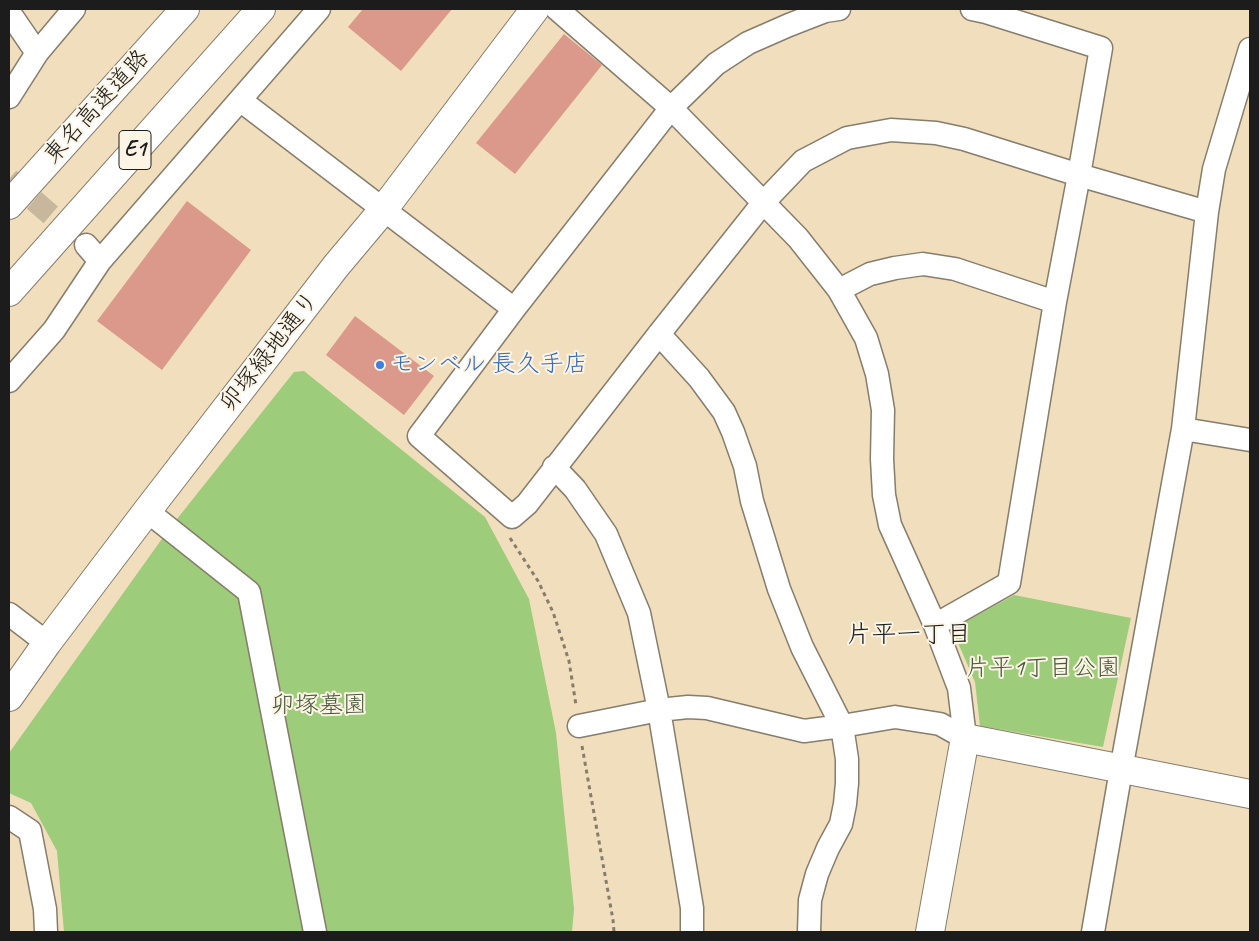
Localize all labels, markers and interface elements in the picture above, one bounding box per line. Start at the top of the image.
street label: 東名高速道路 [38,44,156,170]
road number: E1 [119,130,151,170]
street label: 卯塚緑地通り [214,286,326,418]
place label: モンベル 長久手店 [390,351,588,379]
marker: モンベル 長久手店 [374,359,386,371]
district label: 片平一丁目 [847,620,971,650]
park label: 片平1丁目公園 [966,655,1120,683]
park label: 卯塚墓園 [271,692,367,720]

